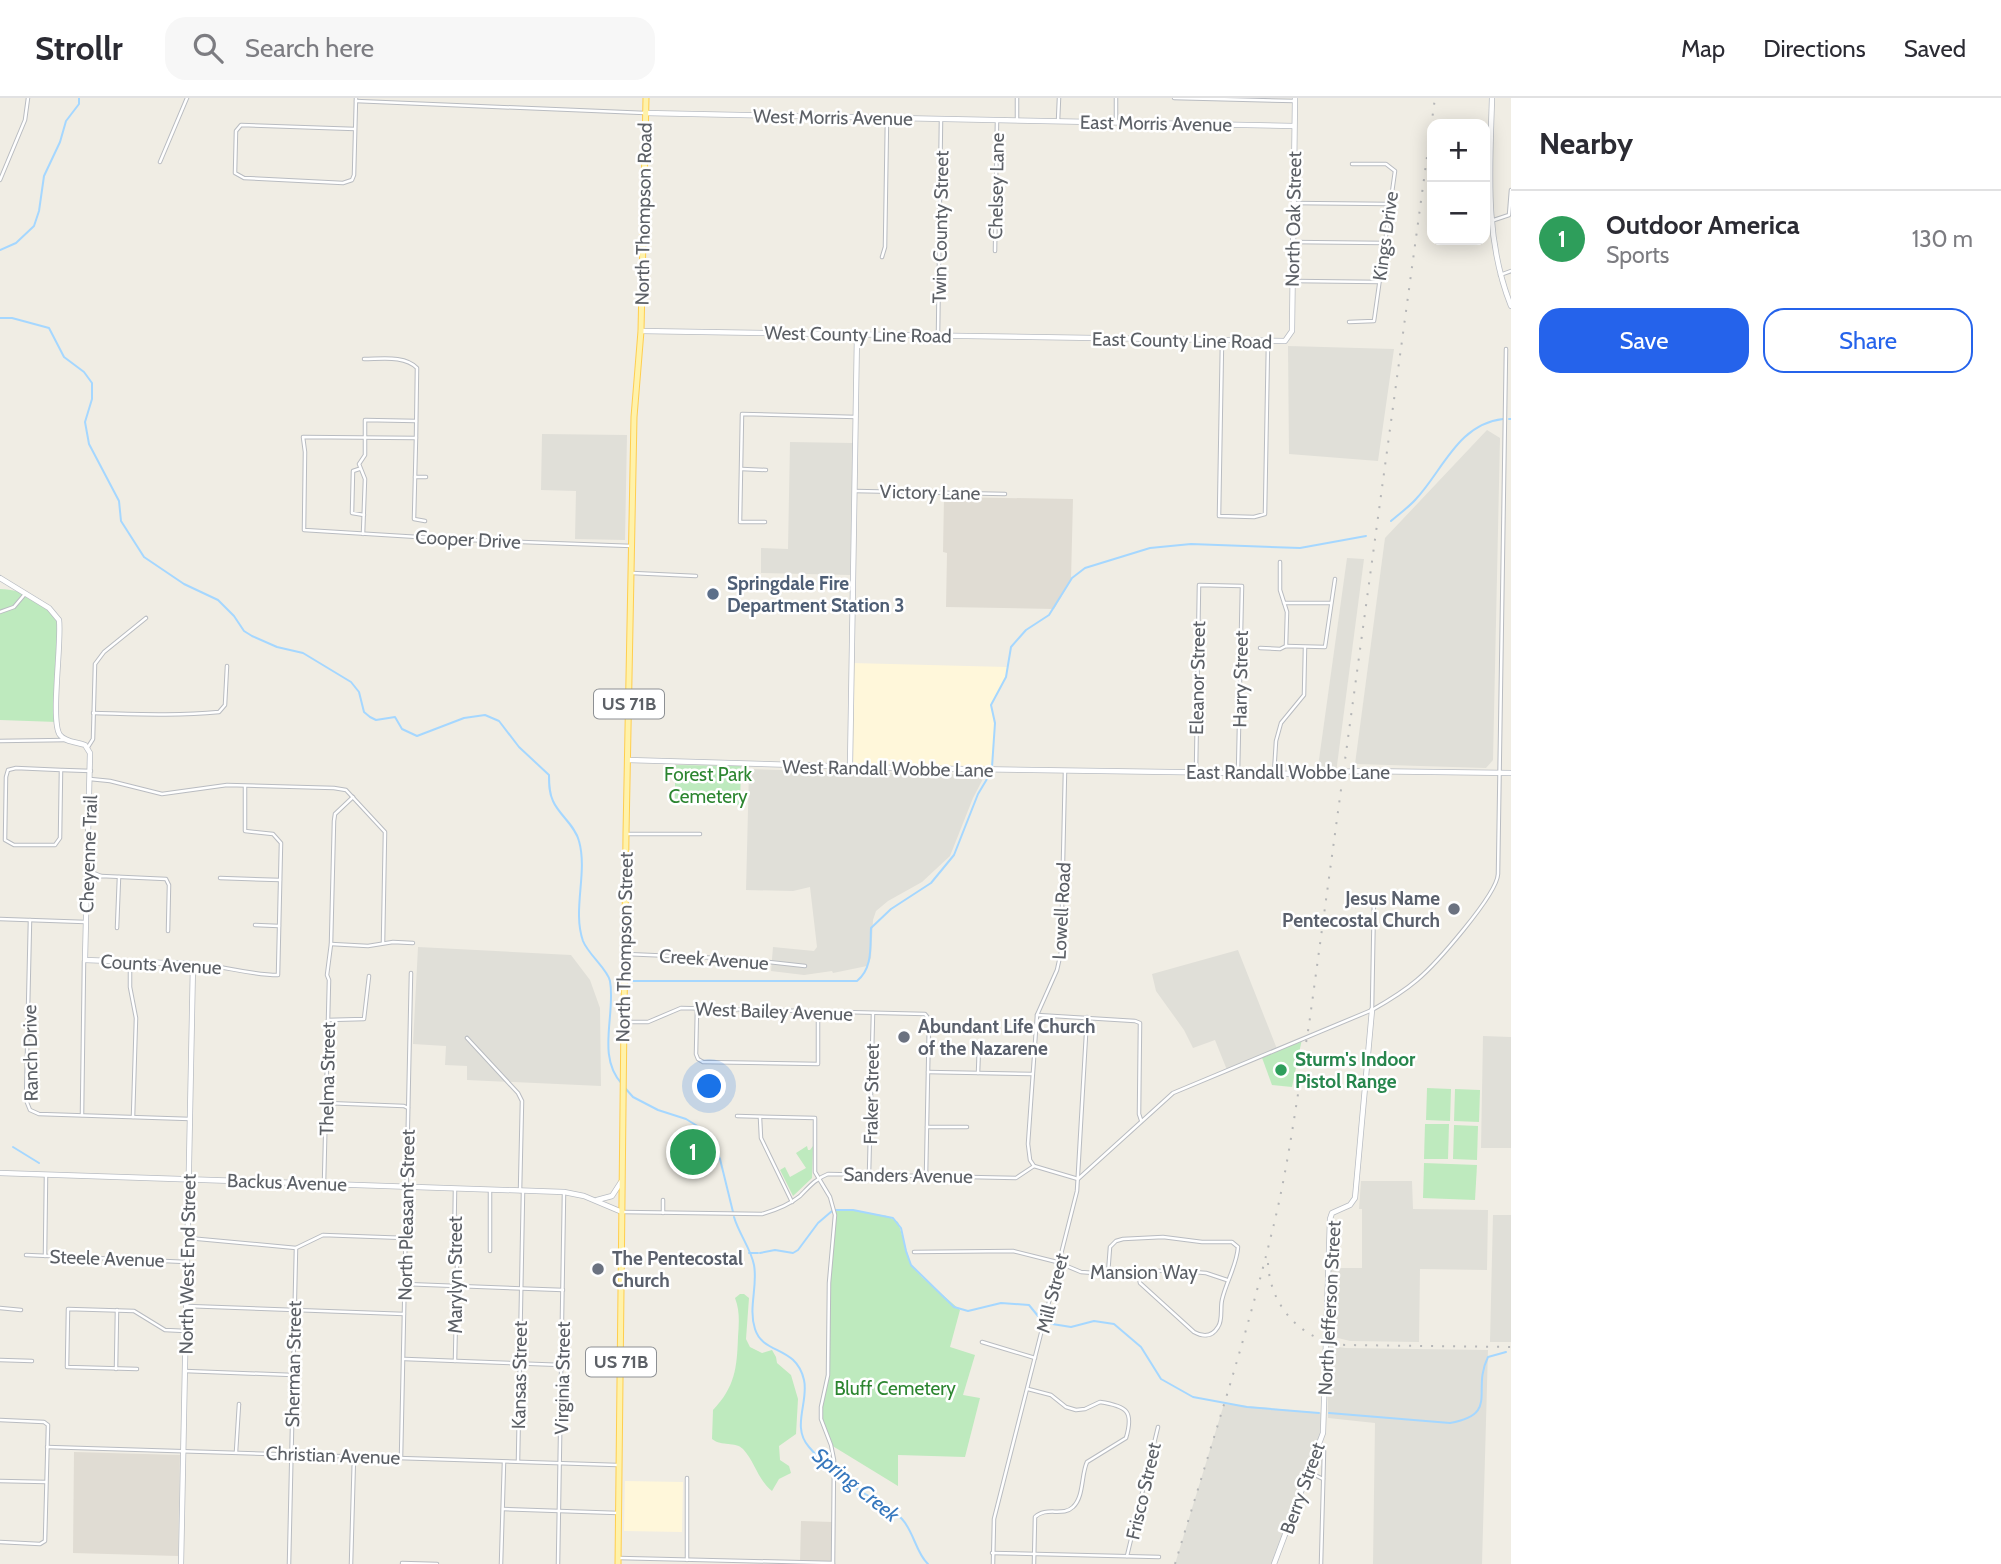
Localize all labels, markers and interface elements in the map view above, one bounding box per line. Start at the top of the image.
search box [165,17,655,80]
text: Strollr [35,28,123,68]
icon: search [189,29,227,67]
text: Search here [245,32,374,64]
text: Map [1681,34,1725,63]
text: Directions [1763,34,1866,63]
text: Saved [1904,34,1966,63]
street label: West Morris Avenue [753,105,913,130]
street label: East Morris Avenue [1080,111,1233,136]
map controls [1427,119,1490,245]
button: + [1427,119,1490,182]
street label: North Thompson Road [630,122,657,306]
text: Nearby [1539,125,1633,162]
street label: Chelsey Lane [984,132,1009,239]
street label: Twin County Street [928,150,953,304]
street label: North Oak Street [1281,150,1306,287]
button: − [1427,182,1490,245]
street label: Kings Drive [1368,190,1403,282]
text: Outdoor America [1606,209,1800,241]
text: 1 [1558,225,1566,253]
text: 130 m [1912,225,1973,253]
text: Sports [1606,241,1669,269]
button: Save [1539,308,1749,373]
button: Share [1763,308,1973,373]
street label: West County Line Road [764,321,952,348]
street label: East County Line Road [1092,327,1272,354]
street label: Victory Lane [879,480,981,505]
street label: Cooper Drive [415,525,522,554]
place label: Springdale Fire Department Station 3 [727,572,905,617]
marker: Springdale Fire Department Station 3 [705,586,721,602]
street label: Eleanor Street [1185,620,1210,735]
street label: Harry Street [1228,630,1253,728]
road number: US 71B [594,690,664,718]
street label: West Randall Wobbe Lane [782,755,994,782]
street label: East Randall Wobbe Lane [1186,761,1390,784]
park label: Forest Park Cemetery [664,763,752,808]
street label: Cheyenne Trail [75,794,102,913]
street label: North Thompson Street [611,851,638,1042]
street label: Lowell Road [1047,862,1076,960]
place label: Jesus Name Pentecostal Church [1282,887,1440,932]
marker: Jesus Name Pentecostal Church [1446,901,1462,917]
street label: Creek Avenue [658,944,770,975]
street label: Counts Avenue [100,950,222,979]
street label: West Bailey Avenue [695,997,854,1026]
street label: Ranch Drive [18,1004,43,1102]
place label: Abundant Life Church of the Nazarene [918,1015,1095,1060]
street label: Thelma Street [315,1022,340,1136]
marker: Abundant Life Church of the Nazarene [896,1029,912,1045]
street label: Fraker Street [859,1043,884,1145]
place label: Sturm's Indoor Pistol Range [1295,1048,1416,1093]
marker: Sturm's Indoor Pistol Range [1273,1062,1289,1078]
your location [692,1069,726,1103]
pin: 1 [670,1126,716,1178]
street label: North Pleasant Street [394,1128,420,1301]
street label: Sanders Avenue [843,1163,973,1188]
street label: Backus Avenue [227,1169,348,1196]
street label: North West End Street [174,1173,201,1355]
street label: Marylyn Street [444,1216,467,1334]
street label: North Jefferson Street [1313,1219,1346,1396]
street label: Steele Avenue [49,1245,165,1272]
place label: The Pentecostal Church [612,1247,743,1292]
street label: Mill Street [1031,1250,1074,1335]
marker: The Pentecostal Church [590,1261,606,1277]
street label: Mansion Way [1090,1261,1198,1284]
street label: Sherman Street [281,1300,306,1427]
street label: Kansas Street [507,1320,532,1429]
street label: Virginia Street [550,1321,575,1435]
road number: US 71B [586,1348,656,1377]
park label: Bluff Cemetery [834,1377,956,1400]
street label: Berry Street [1275,1439,1330,1537]
street label: Frisco Street [1121,1440,1166,1542]
street label: Christian Avenue [265,1442,401,1469]
water label: Spring Creek [808,1442,905,1528]

